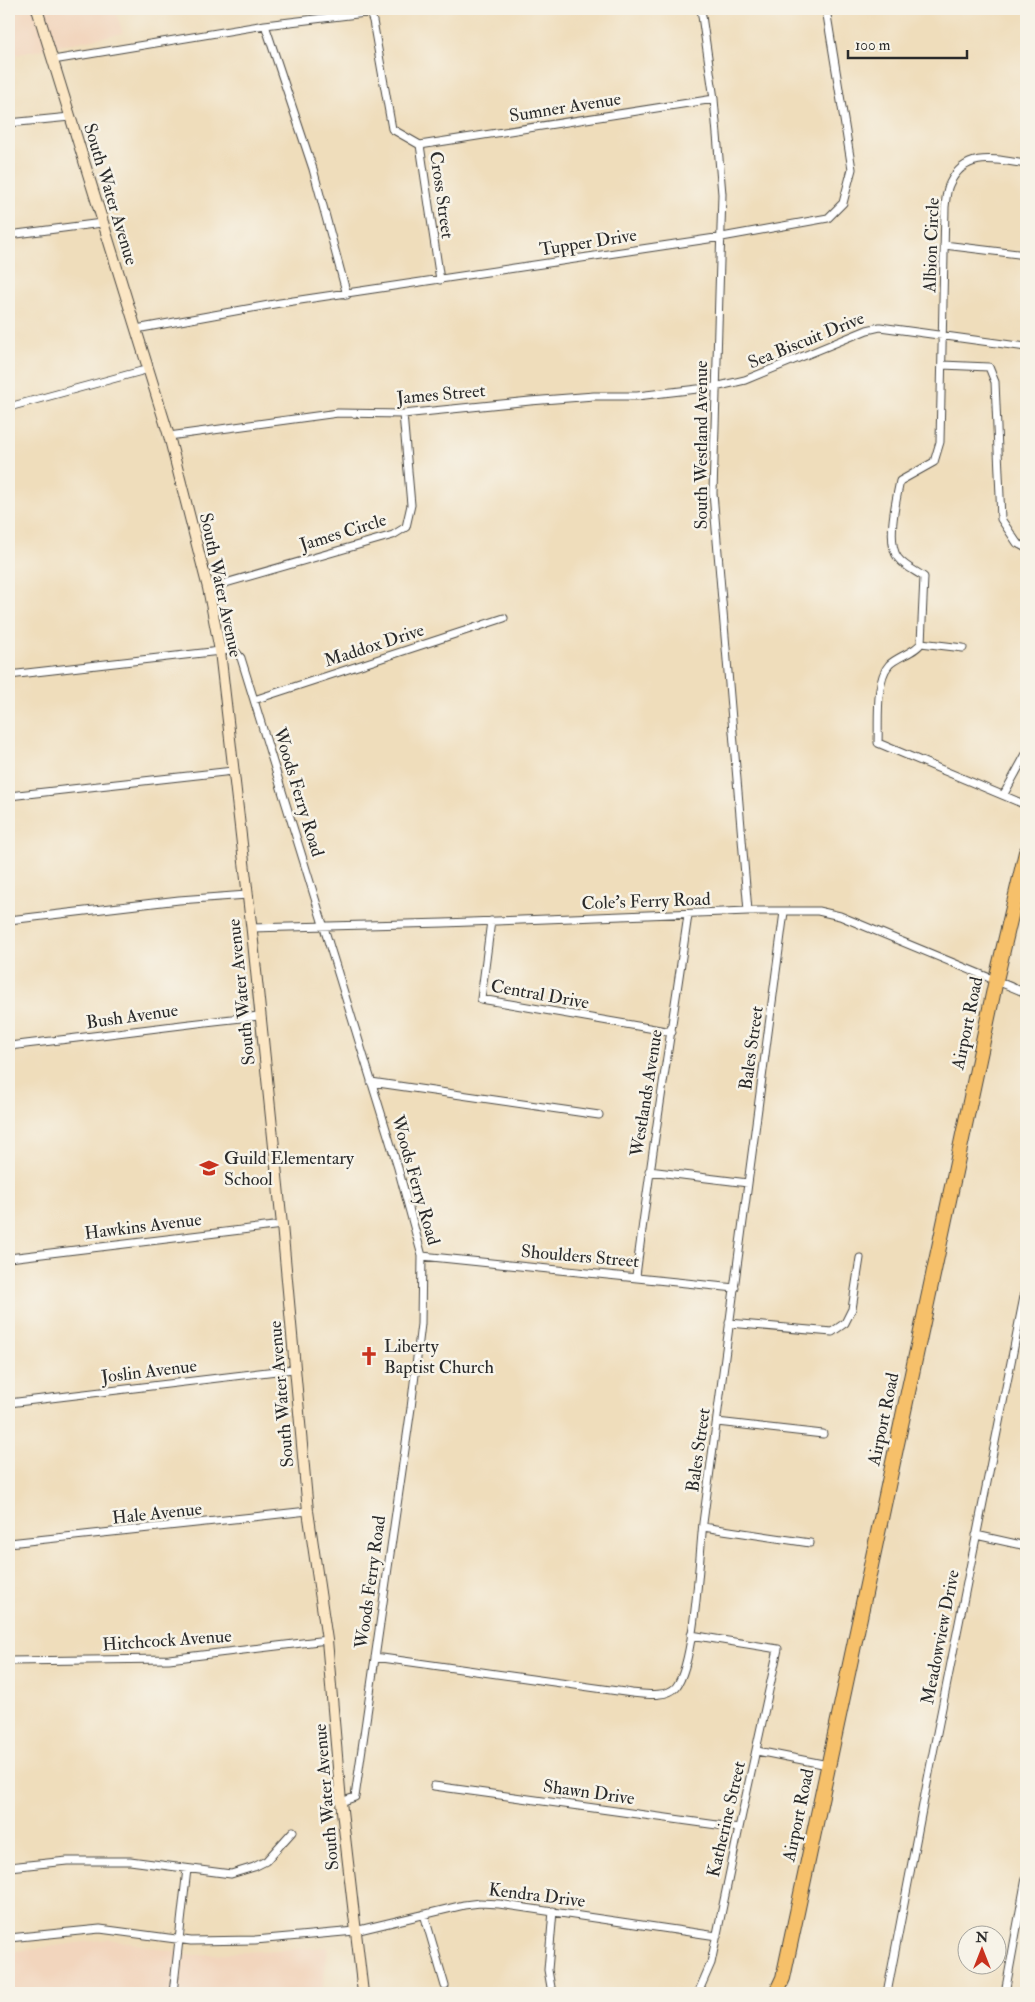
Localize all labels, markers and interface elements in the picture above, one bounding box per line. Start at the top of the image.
scale bar [848,28,966,60]
text: 100 m [855,36,891,55]
street label: Sumner Avenue [508,87,623,128]
street label: South Water Avenue [78,120,143,268]
street label: Cross Street [424,150,459,240]
street label: Albion Circle [918,197,945,294]
street label: Tupper Drive [538,223,639,262]
street label: Sea Biscuit Drive [745,306,868,374]
street label: South Westland Avenue [690,360,713,530]
street label: James Street [395,379,487,410]
street label: James Circle [296,508,390,557]
street label: South Water Avenue [194,511,247,660]
street label: Maddox Drive [321,618,428,672]
street label: Woods Ferry Road [268,724,329,860]
street label: Cole's Ferry Road [581,888,711,915]
street label: South Water Avenue [222,917,261,1066]
street label: Airport Road [946,974,989,1073]
street label: Central Drive [489,975,591,1015]
street label: Bush Avenue [85,999,180,1034]
street label: Bales Street [734,1004,769,1092]
street label: Westlands Avenue [625,1027,668,1159]
street label: Woods Ferry Road [386,1112,445,1248]
place label: Guild Elementary School [224,1147,355,1191]
school or university icon: Guild Elementary School [198,1157,220,1179]
street label: Hawkins Avenue [83,1208,203,1245]
street label: Shoulders Street [520,1240,640,1273]
street label: South Water Avenue [264,1319,299,1468]
place label: Liberty Baptist Church [384,1335,494,1379]
church icon: Liberty Baptist Church [358,1345,380,1367]
street label: Joslin Avenue [99,1354,199,1389]
street label: Airport Road [862,1370,905,1469]
street label: Bales Street [681,1406,716,1494]
street label: Hale Avenue [111,1497,204,1530]
street label: Woods Ferry Road [350,1514,391,1651]
street label: Meadowview Drive [916,1567,965,1706]
street label: Hitchcock Avenue [102,1624,233,1656]
street label: South Water Avenue [309,1722,344,1871]
street label: Katherine Street [702,1759,751,1879]
street label: Airport Road [777,1766,820,1865]
street label: Shawn Drive [542,1775,637,1810]
street label: Kendra Drive [487,1878,587,1913]
north arrow [958,1924,1008,1974]
text: N [975,1929,989,1946]

